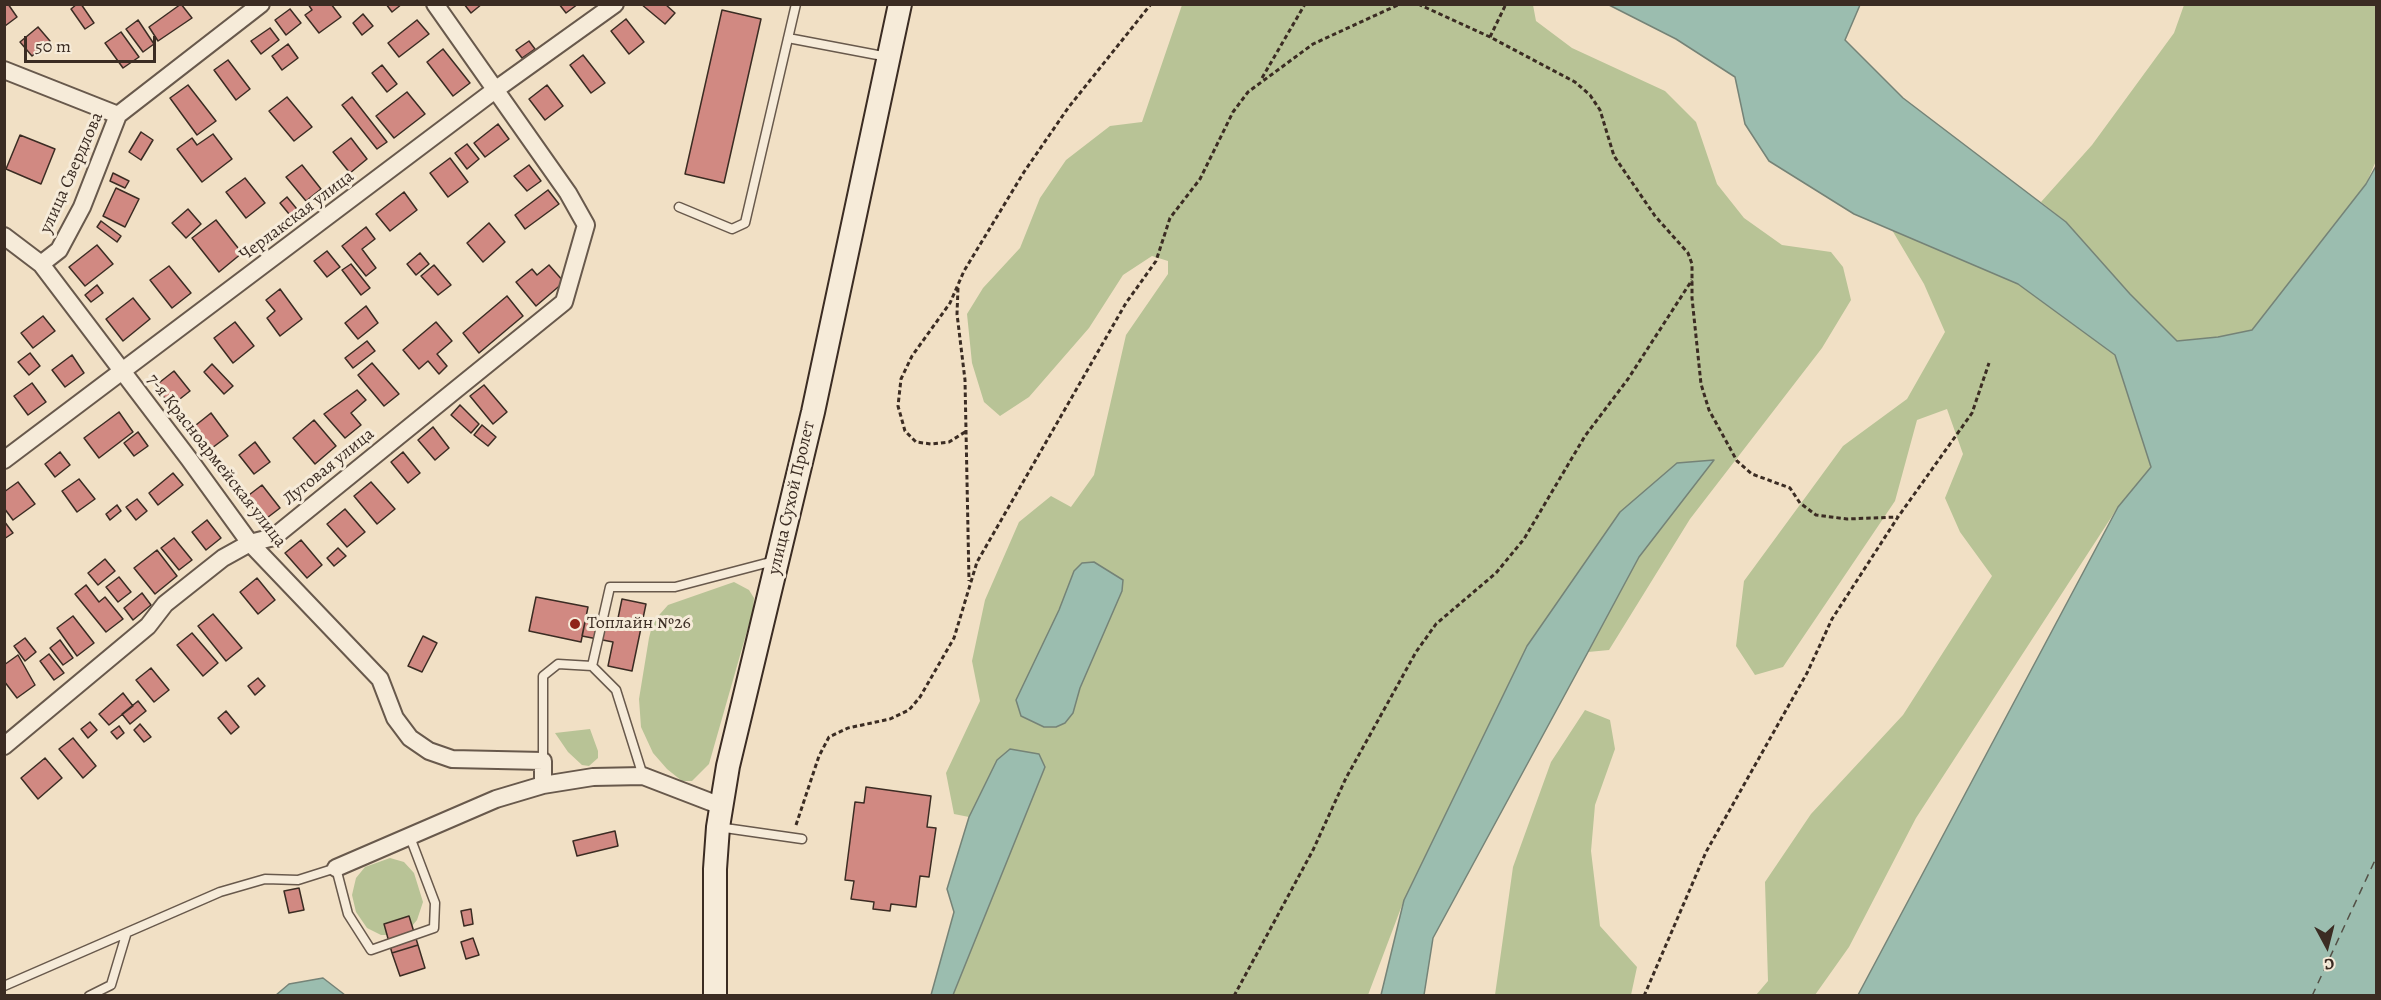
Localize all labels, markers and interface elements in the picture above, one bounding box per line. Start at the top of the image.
scale bar [27,24,159,62]
text: 50 m [35,34,71,58]
street label: улица Свердлова [36,109,108,237]
street label: Черлакская улица [236,166,358,266]
street label: 7-я Красноармейская улица [141,370,291,552]
street label: улица Сухой Пролет [764,419,820,577]
street label: Луговая улица [279,424,379,510]
place label: Топлайн №26 [587,613,691,635]
marker: Топлайн №26 [568,617,582,631]
north arrow [2297,916,2357,976]
text: С [2323,952,2335,975]

